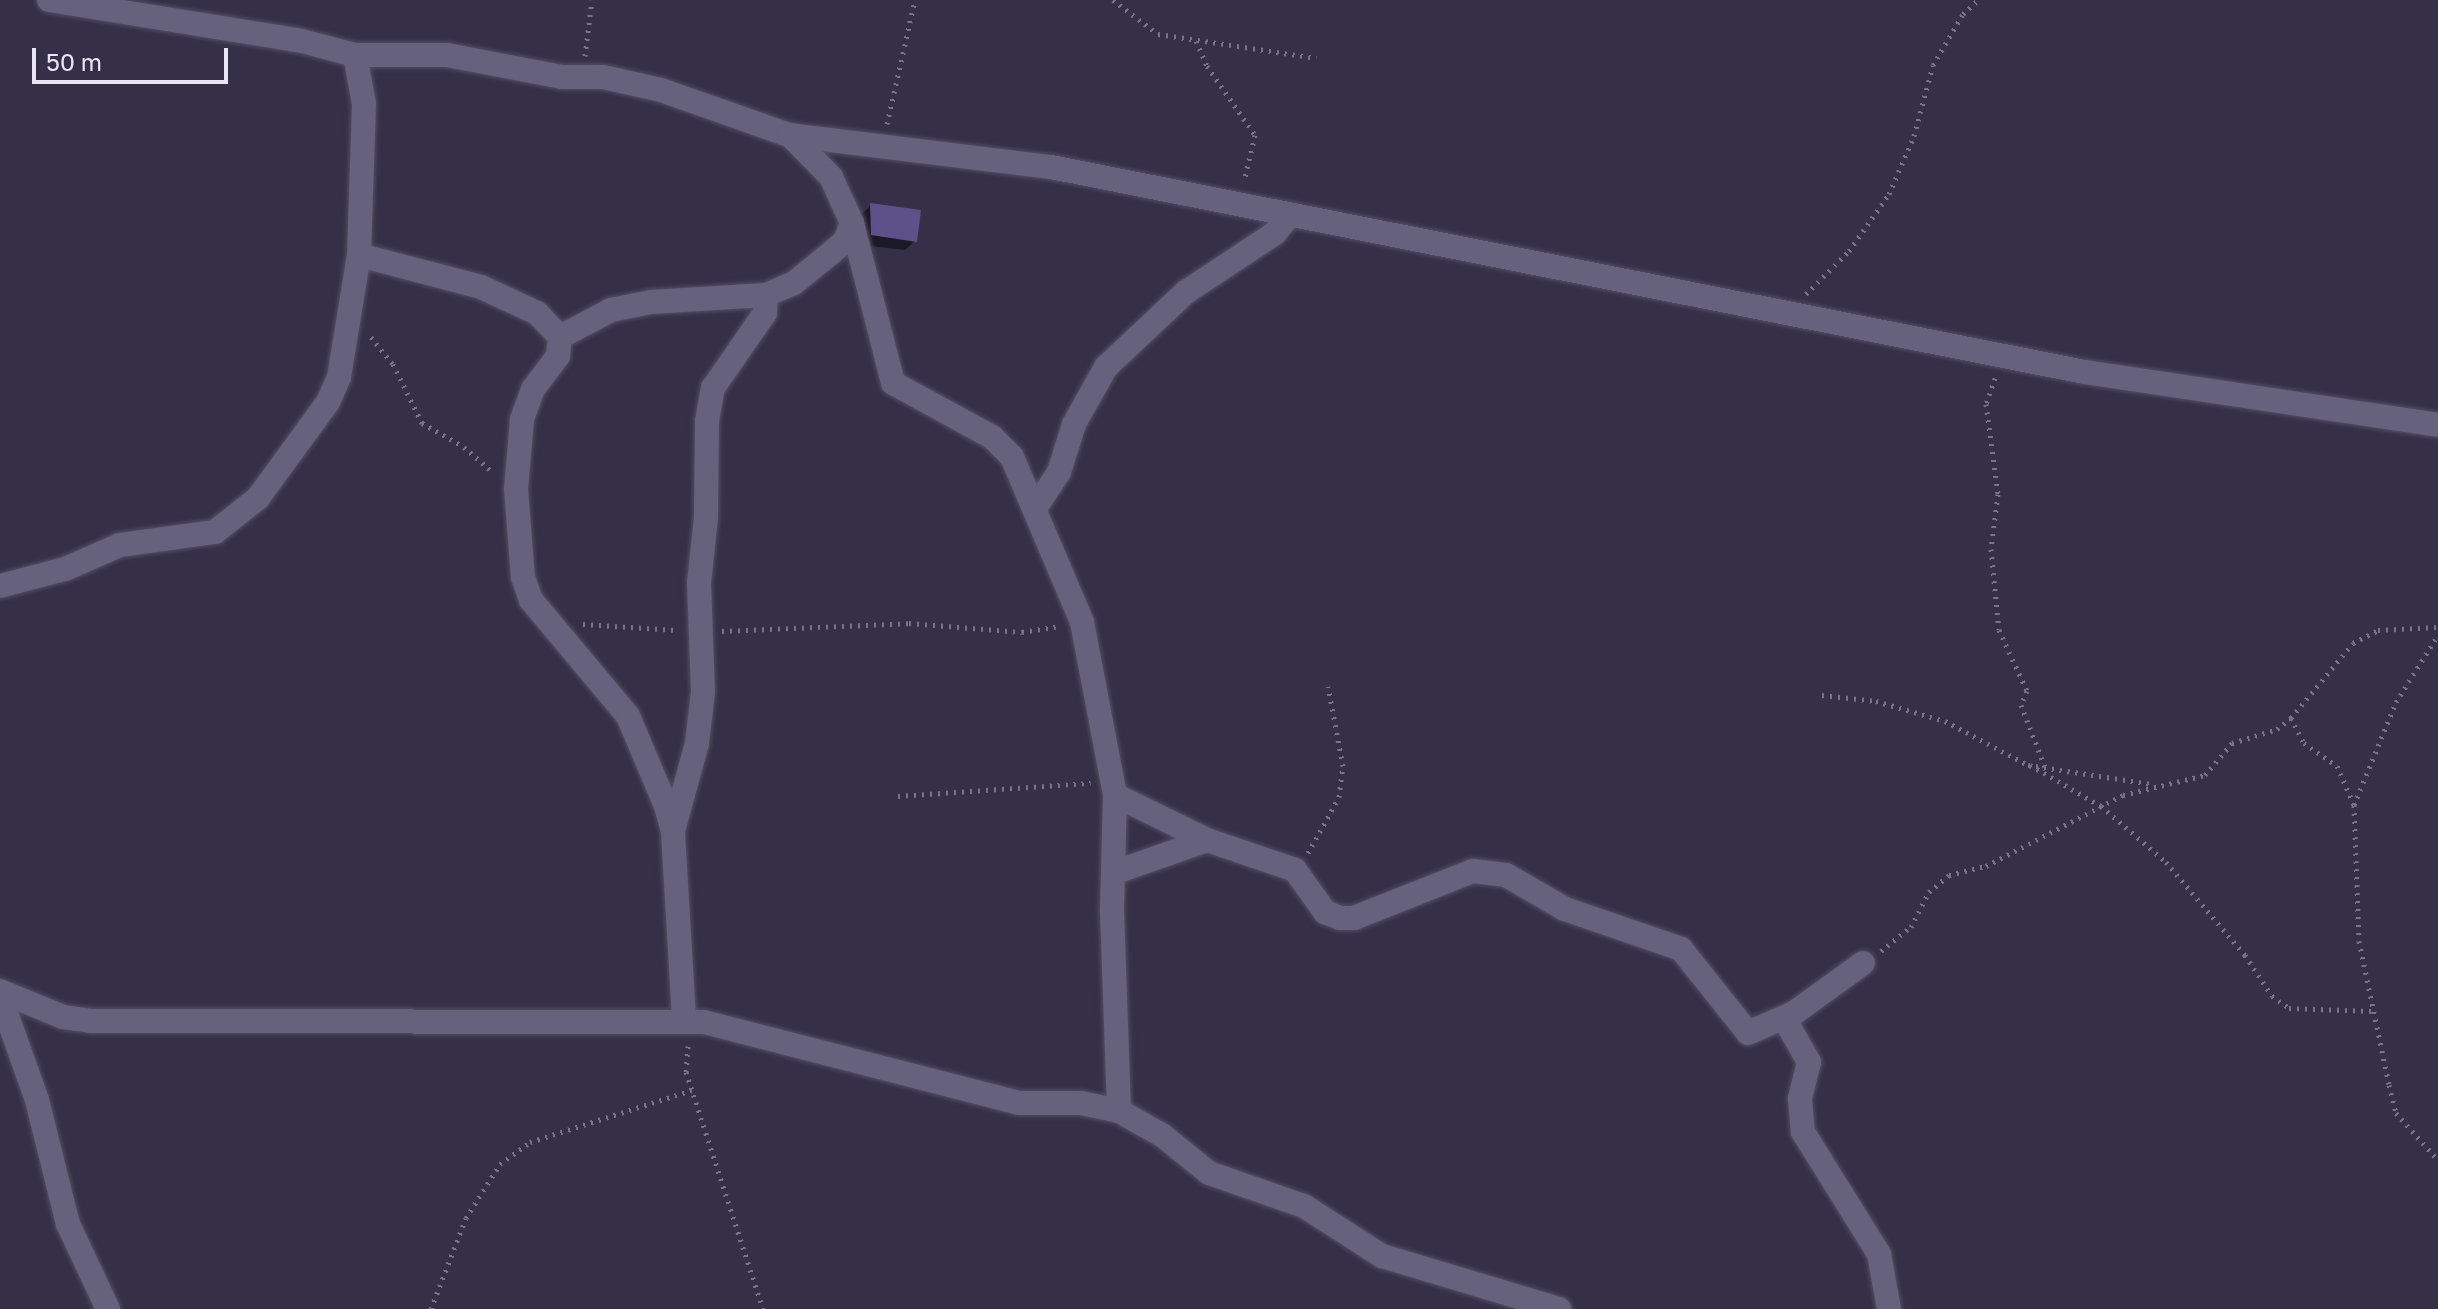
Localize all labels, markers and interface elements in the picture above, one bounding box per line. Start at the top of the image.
scale bar [36,32,232,82]
text: 50 m [46,47,102,76]

